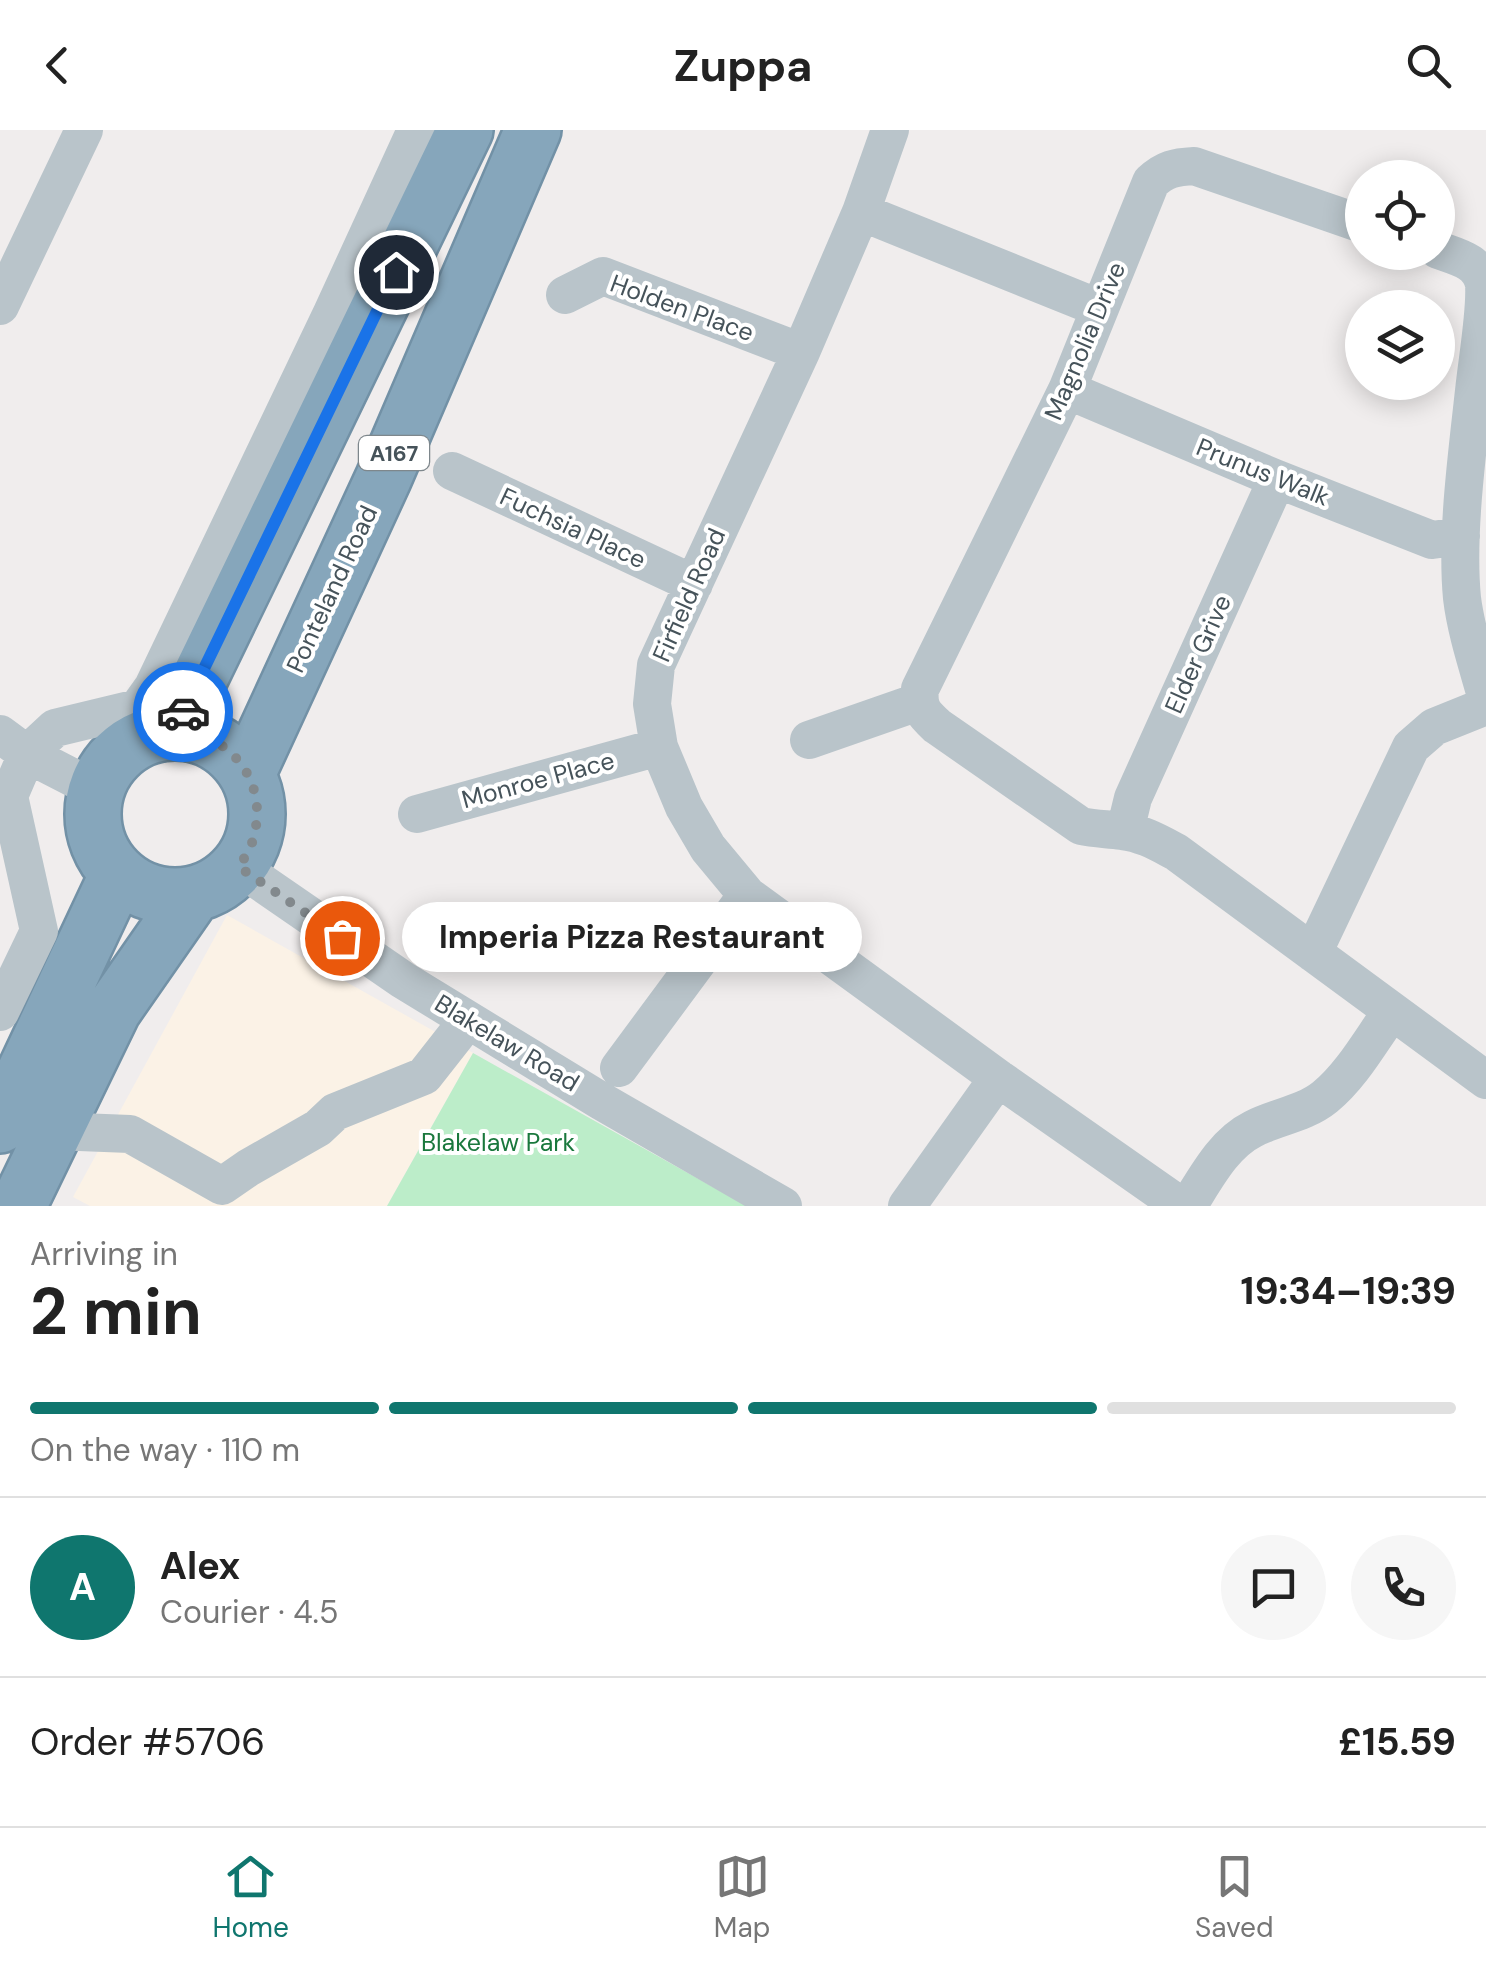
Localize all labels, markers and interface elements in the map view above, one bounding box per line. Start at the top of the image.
text: Zuppa [673,36,813,95]
icon: back [30,38,85,93]
icon: search [1401,38,1456,93]
map controls [1345,160,1455,400]
button: locate [1345,160,1455,270]
pin [354,230,439,315]
icon: home [369,245,424,300]
street label: Magnolia Drive [1037,257,1133,425]
street label: Holden Place [606,267,758,349]
button: layers [1345,290,1455,400]
street label: Prunus Walk [1192,430,1335,514]
road number: A167 [359,436,429,470]
street label: Fuchsia Place [495,480,651,576]
street label: Ponteland Road [279,500,385,678]
street label: Firfield Road [645,523,733,667]
street label: Elder Grive [1157,590,1239,718]
courier [133,662,233,762]
icon: car [156,685,211,740]
street label: Monroe Place [458,744,618,816]
pin [300,896,385,981]
callout: Imperia Pizza Restaurant [402,903,862,973]
icon: bag [315,911,370,966]
text: Imperia Pizza Restaurant [439,916,825,958]
street label: Blakelaw Road [429,987,585,1099]
park label: Blakelaw Park [421,1126,575,1159]
text: Arriving in [30,1233,178,1275]
text: 19:34–19:39 [1241,1266,1456,1316]
text: 2 min [30,1270,202,1354]
text: On the way · 110 m [30,1429,300,1471]
button: chat [1221,1535,1326,1640]
button: phone [1351,1535,1456,1640]
text: Alex [160,1541,240,1591]
text: A [69,1562,96,1612]
text: Courier · 4.5 [160,1591,338,1633]
text: Order #5706 [30,1717,265,1767]
text: £15.59 [1338,1717,1456,1767]
tab: Home [212,1849,289,1946]
tab: Map [714,1849,770,1946]
tab: Saved [1195,1849,1274,1946]

